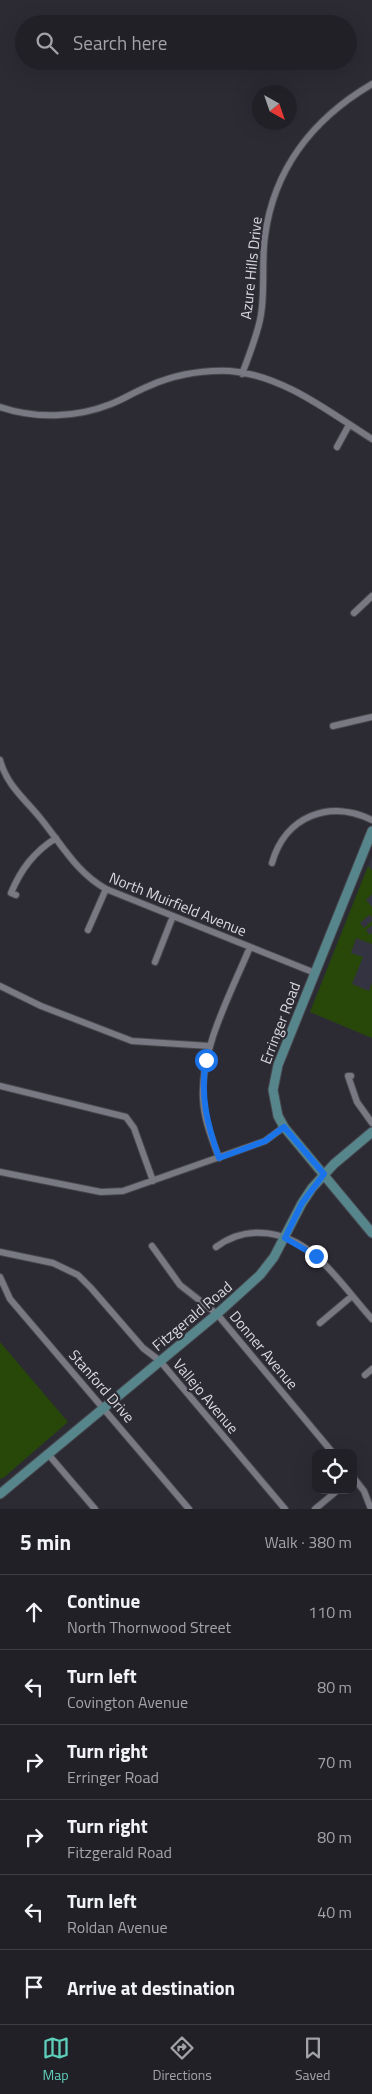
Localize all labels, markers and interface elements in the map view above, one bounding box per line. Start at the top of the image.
search box [15,15,357,70]
text: Search here [73,28,167,57]
icon: search [33,29,61,57]
north arrow [252,85,297,130]
street label: Azure Hills Drive [234,216,268,320]
street label: North Muirfield Avenue [106,866,250,942]
street label: Erringer Road [254,979,306,1067]
route start [195,1049,218,1072]
route end [305,1245,328,1268]
street label: Fitzgerald Road [147,1276,237,1356]
street label: Donner Avenue [224,1306,304,1394]
street label: Stanford Drive [64,1344,140,1428]
street label: Vallejo Avenue [168,1353,244,1439]
map controls [312,1449,357,1494]
button: locate [312,1449,357,1494]
text: 5 min [20,1526,71,1558]
text: Walk · 380 m [264,1530,352,1554]
text: Continue [67,1586,140,1615]
icon: ahead [20,1598,48,1626]
text: 110 m [308,1600,352,1624]
text: North Thornwood Street [67,1615,231,1639]
text: Turn left [67,1661,137,1690]
icon: left [20,1673,48,1701]
text: 80 m [317,1675,352,1699]
text: Covington Avenue [67,1690,188,1714]
text: Turn right [67,1736,148,1765]
icon: right [20,1748,48,1776]
text: 70 m [317,1750,352,1774]
text: Erringer Road [67,1765,159,1789]
text: Turn right [67,1811,148,1840]
icon: right [20,1823,48,1851]
text: 80 m [317,1825,352,1849]
text: Fitzgerald Road [67,1840,172,1864]
text: Turn left [67,1886,137,1915]
icon: left [20,1898,48,1926]
text: 40 m [317,1900,352,1924]
text: Roldan Avenue [67,1915,168,1939]
icon: arrive [20,1973,48,2001]
text: Arrive at destination [67,1973,235,2002]
tab: Map [42,2034,70,2085]
tab: Directions [153,2034,212,2085]
tab: Saved [295,2034,331,2085]

